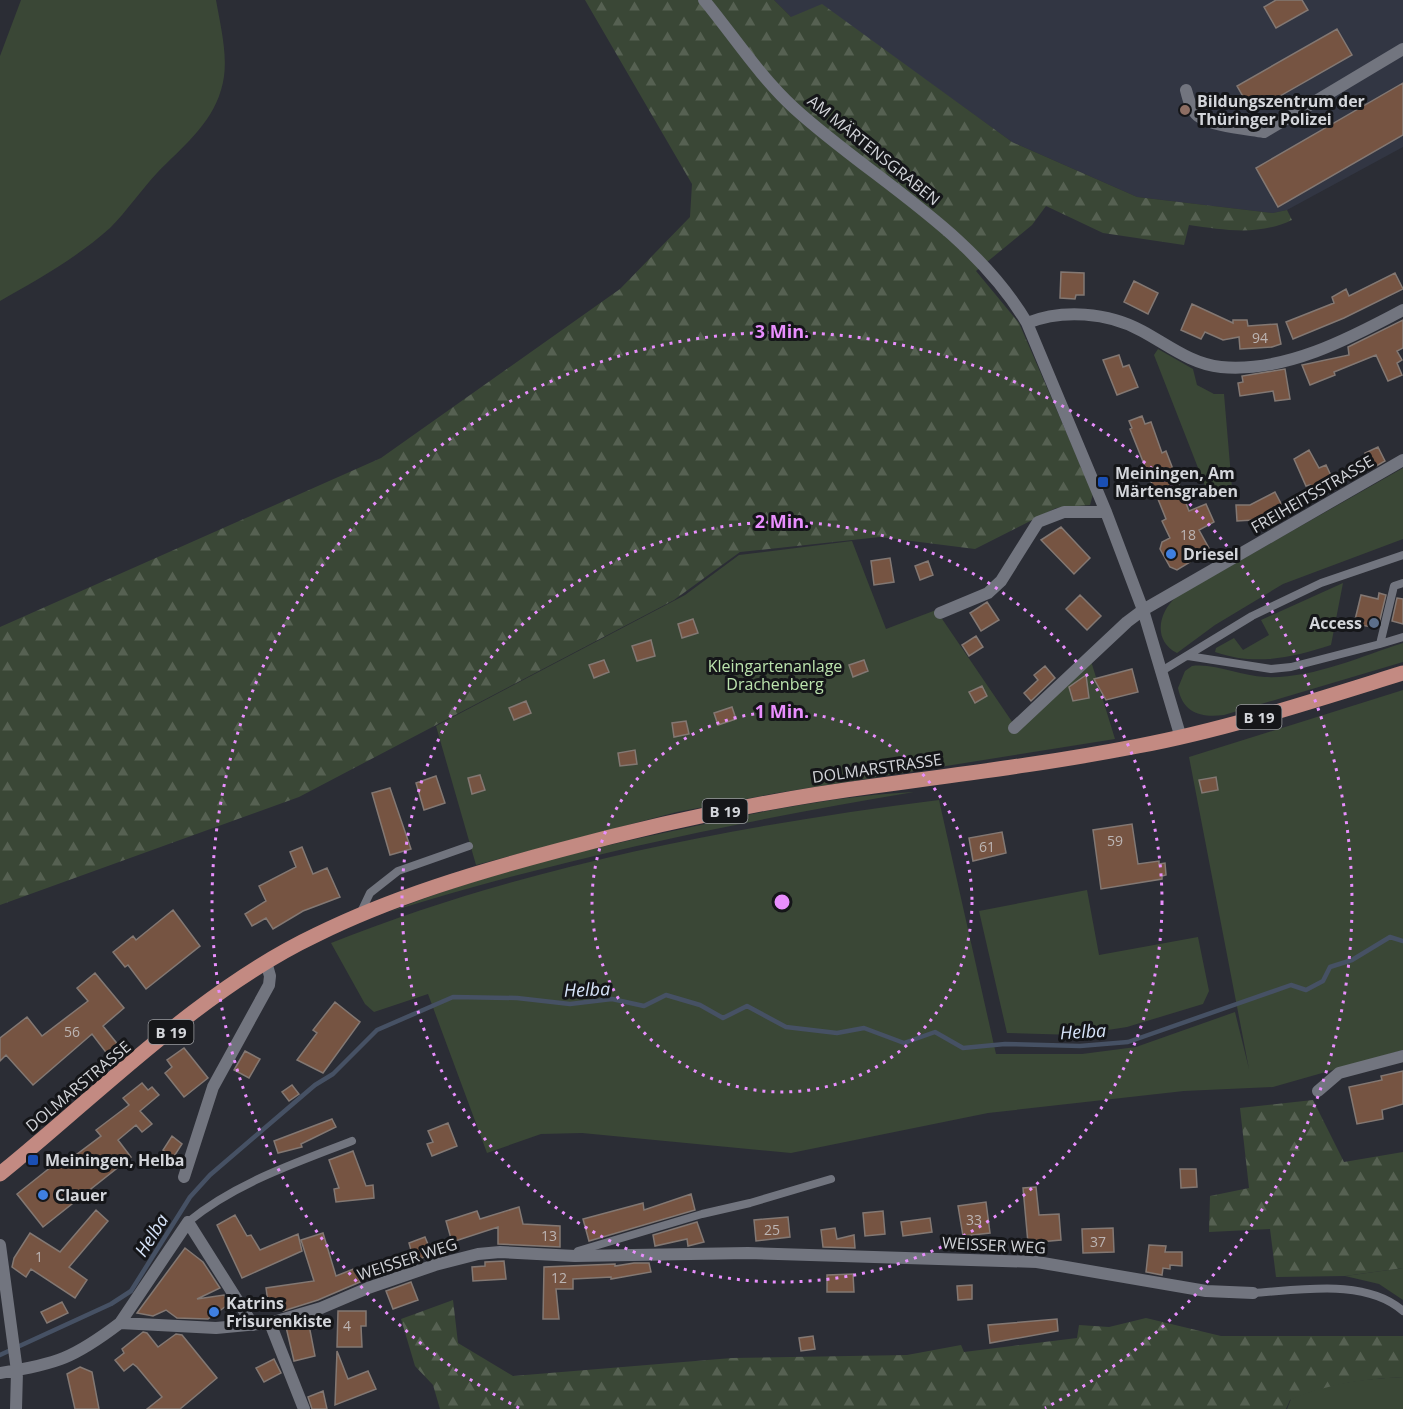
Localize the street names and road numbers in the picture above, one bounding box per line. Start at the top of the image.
street label: AM MÄRTENSGRABEN [803,90,945,210]
street label: FREIHEITSSTRASSE [1247,450,1377,538]
road number: B 19 [1236,705,1282,729]
street label: DOLMARSTRASSE [811,748,943,788]
road number: B 19 [702,799,748,823]
road number: B 19 [148,1020,194,1044]
street label: DOLMARSTRASSE [21,1036,135,1136]
street label: WEISSER WEG [942,1231,1046,1259]
street label: WEISSER WEG [354,1232,460,1286]

